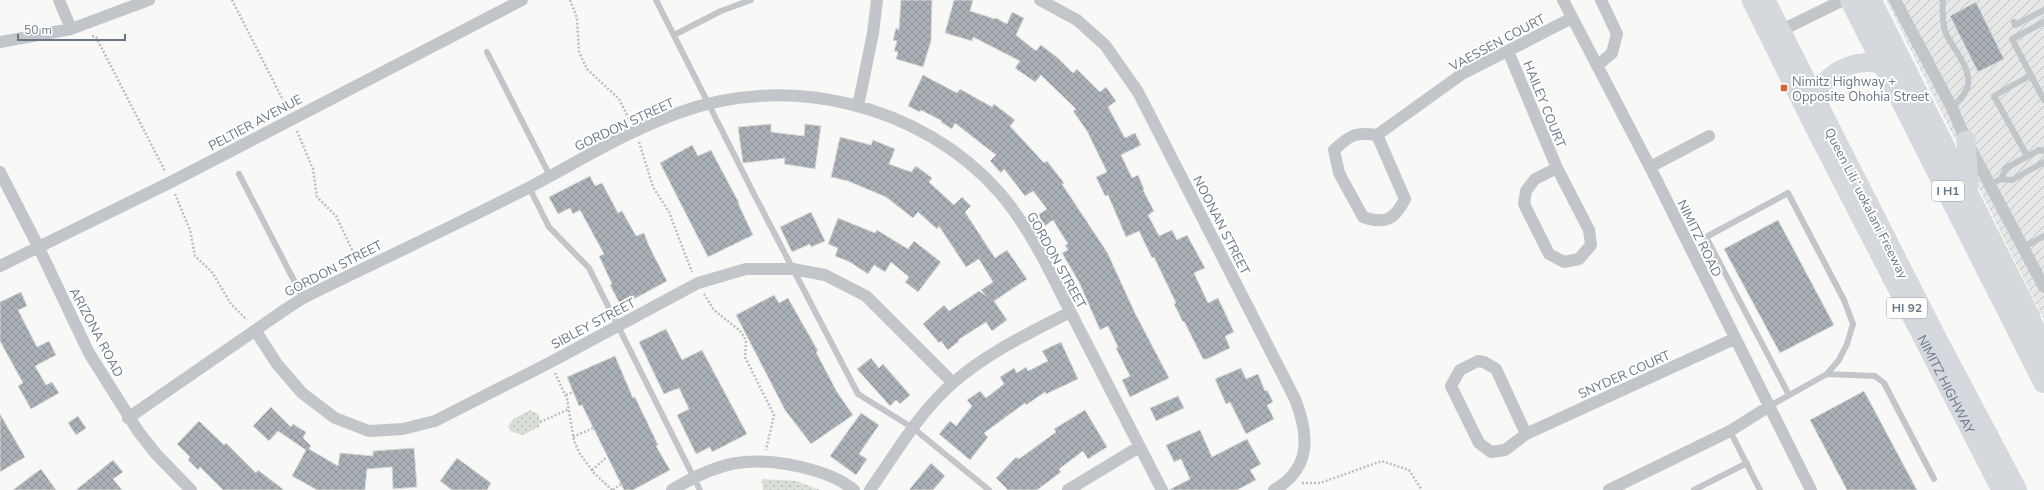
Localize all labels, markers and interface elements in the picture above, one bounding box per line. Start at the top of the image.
street label: VAESSEN COURT [1446,10,1549,76]
scale bar [18,16,125,42]
text: 50 m [24,22,52,38]
street label: HAILEY COURT [1518,58,1570,151]
place label: Nimitz Highway + Opposite Ohohia Street [1792,73,1930,106]
marker: Nimitz Highway + Opposite Ohohia Street [1779,83,1789,93]
street label: PELTIER AVENUE [205,91,306,155]
street label: GORDON STREET [572,94,677,156]
street label: Queen Liliʻuokalani Freeway [1820,125,1912,282]
street label: NOONAN STREET [1188,173,1254,278]
road number: I H1 [1932,181,1964,201]
street label: NIMITZ ROAD [1673,197,1726,280]
street label: GORDON STREET [1022,209,1090,312]
street label: GORDON STREET [281,236,386,301]
street label: ARIZONA ROAD [65,285,127,380]
street label: SIBLEY STREET [548,294,639,354]
road number: HI 92 [1887,298,1927,318]
street label: NIMITZ HIGHWAY [1913,332,1979,437]
street label: SNYDER COURT [1576,346,1673,403]

